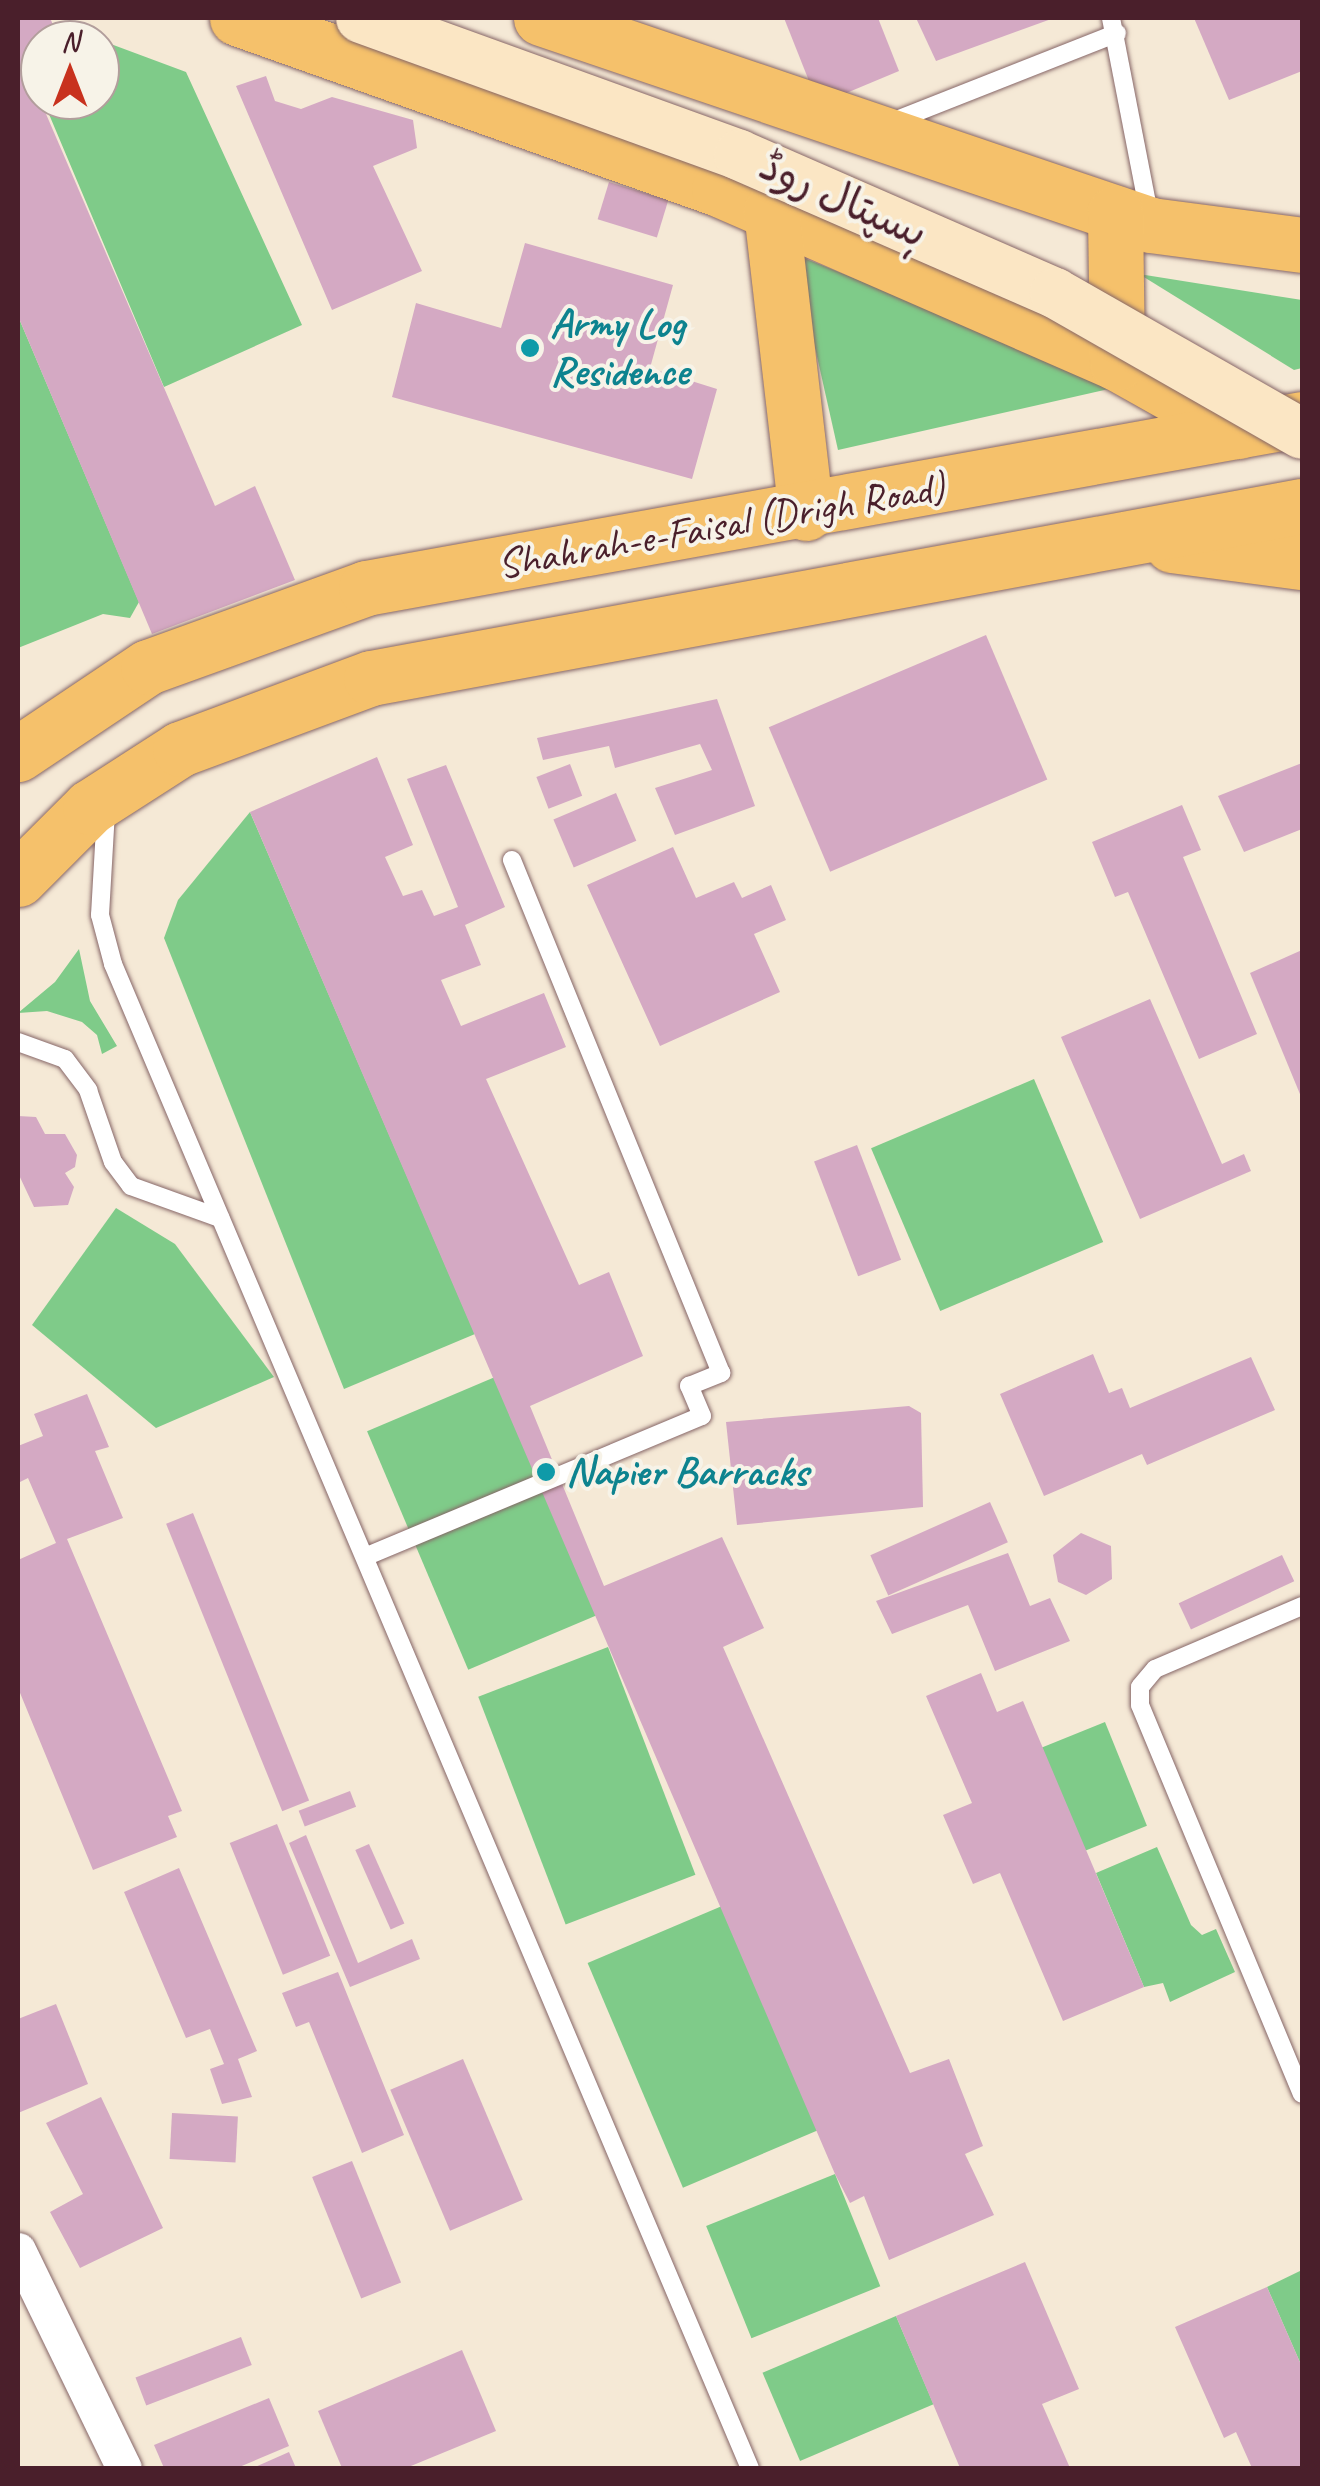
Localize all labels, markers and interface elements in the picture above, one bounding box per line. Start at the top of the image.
north arrow [20,20,120,120]
text: N [61,24,79,59]
street label: ہسپتال روڈ [752,141,934,259]
place label: Army Log Residence [550,299,689,398]
marker: Army Log Residence [519,337,541,359]
street label: Shahrah-e-Faisal (Drigh Road) [493,462,949,590]
place label: Napier Barracks [566,1447,809,1497]
marker: Napier Barracks [535,1461,557,1483]

